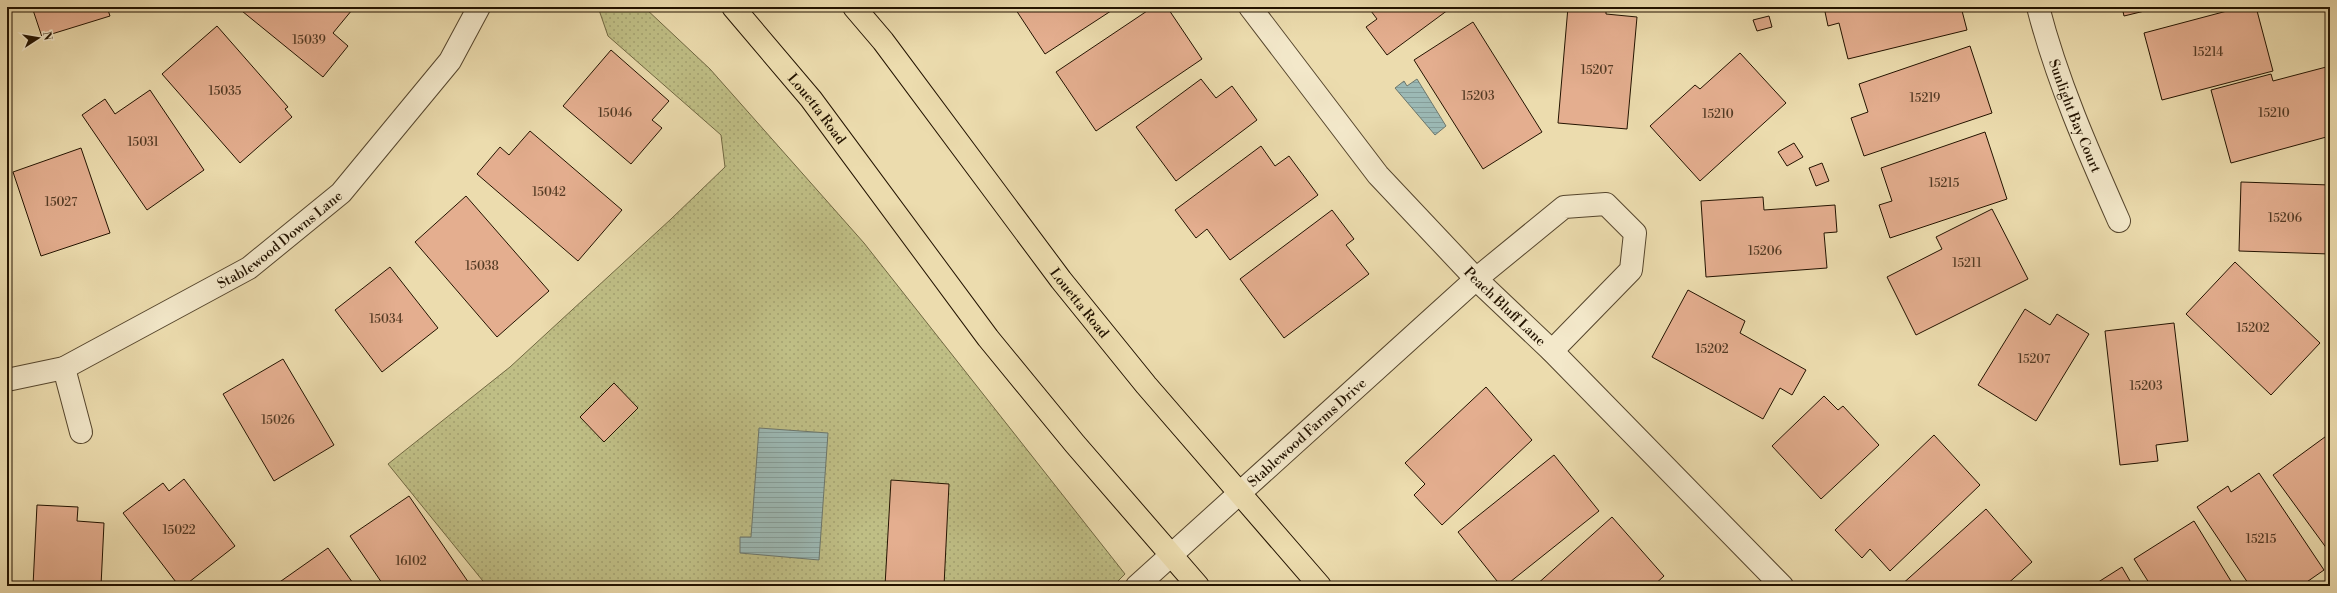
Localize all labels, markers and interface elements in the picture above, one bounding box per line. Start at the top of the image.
north arrow [18,18,58,58]
text: N [39,30,55,42]
house number: 15039 [292,33,326,48]
house number: 15214 [2193,45,2223,60]
street label: Sunlight Bay Court [2044,57,2105,176]
house number: 15207 [1581,63,1613,78]
street label: Louetta Road [783,70,849,148]
house number: 15035 [209,84,242,99]
house number: 15203 [1461,89,1495,104]
house number: 15219 [1910,91,1940,106]
house number: 15046 [598,106,632,121]
house number: 15210 [2258,106,2290,121]
house number: 15210 [1702,107,1734,122]
house number: 15031 [127,135,159,150]
house number: 15215 [1929,176,1960,191]
house number: 15042 [532,185,566,200]
street label: Stablewood Downs Lane [214,187,347,293]
house number: 15027 [45,195,77,210]
house number: 15206 [2268,211,2302,226]
house number: 15206 [1748,244,1782,259]
house number: 15211 [1952,256,1983,271]
house number: 15038 [465,259,499,274]
street label: Peach Bluff Lane [1459,264,1549,350]
street label: Louetta Road [1045,265,1112,342]
house number: 15034 [369,312,403,327]
house number: 15202 [2236,321,2270,336]
house number: 15202 [1695,342,1729,357]
house number: 15207 [2018,352,2050,367]
street label: Stablewood Farms Drive [1244,375,1371,492]
house number: 15203 [2129,379,2163,394]
house number: 15026 [261,413,295,428]
house number: 15022 [162,523,196,538]
house number: 15215 [2246,532,2277,547]
house number: 16102 [395,554,427,569]

